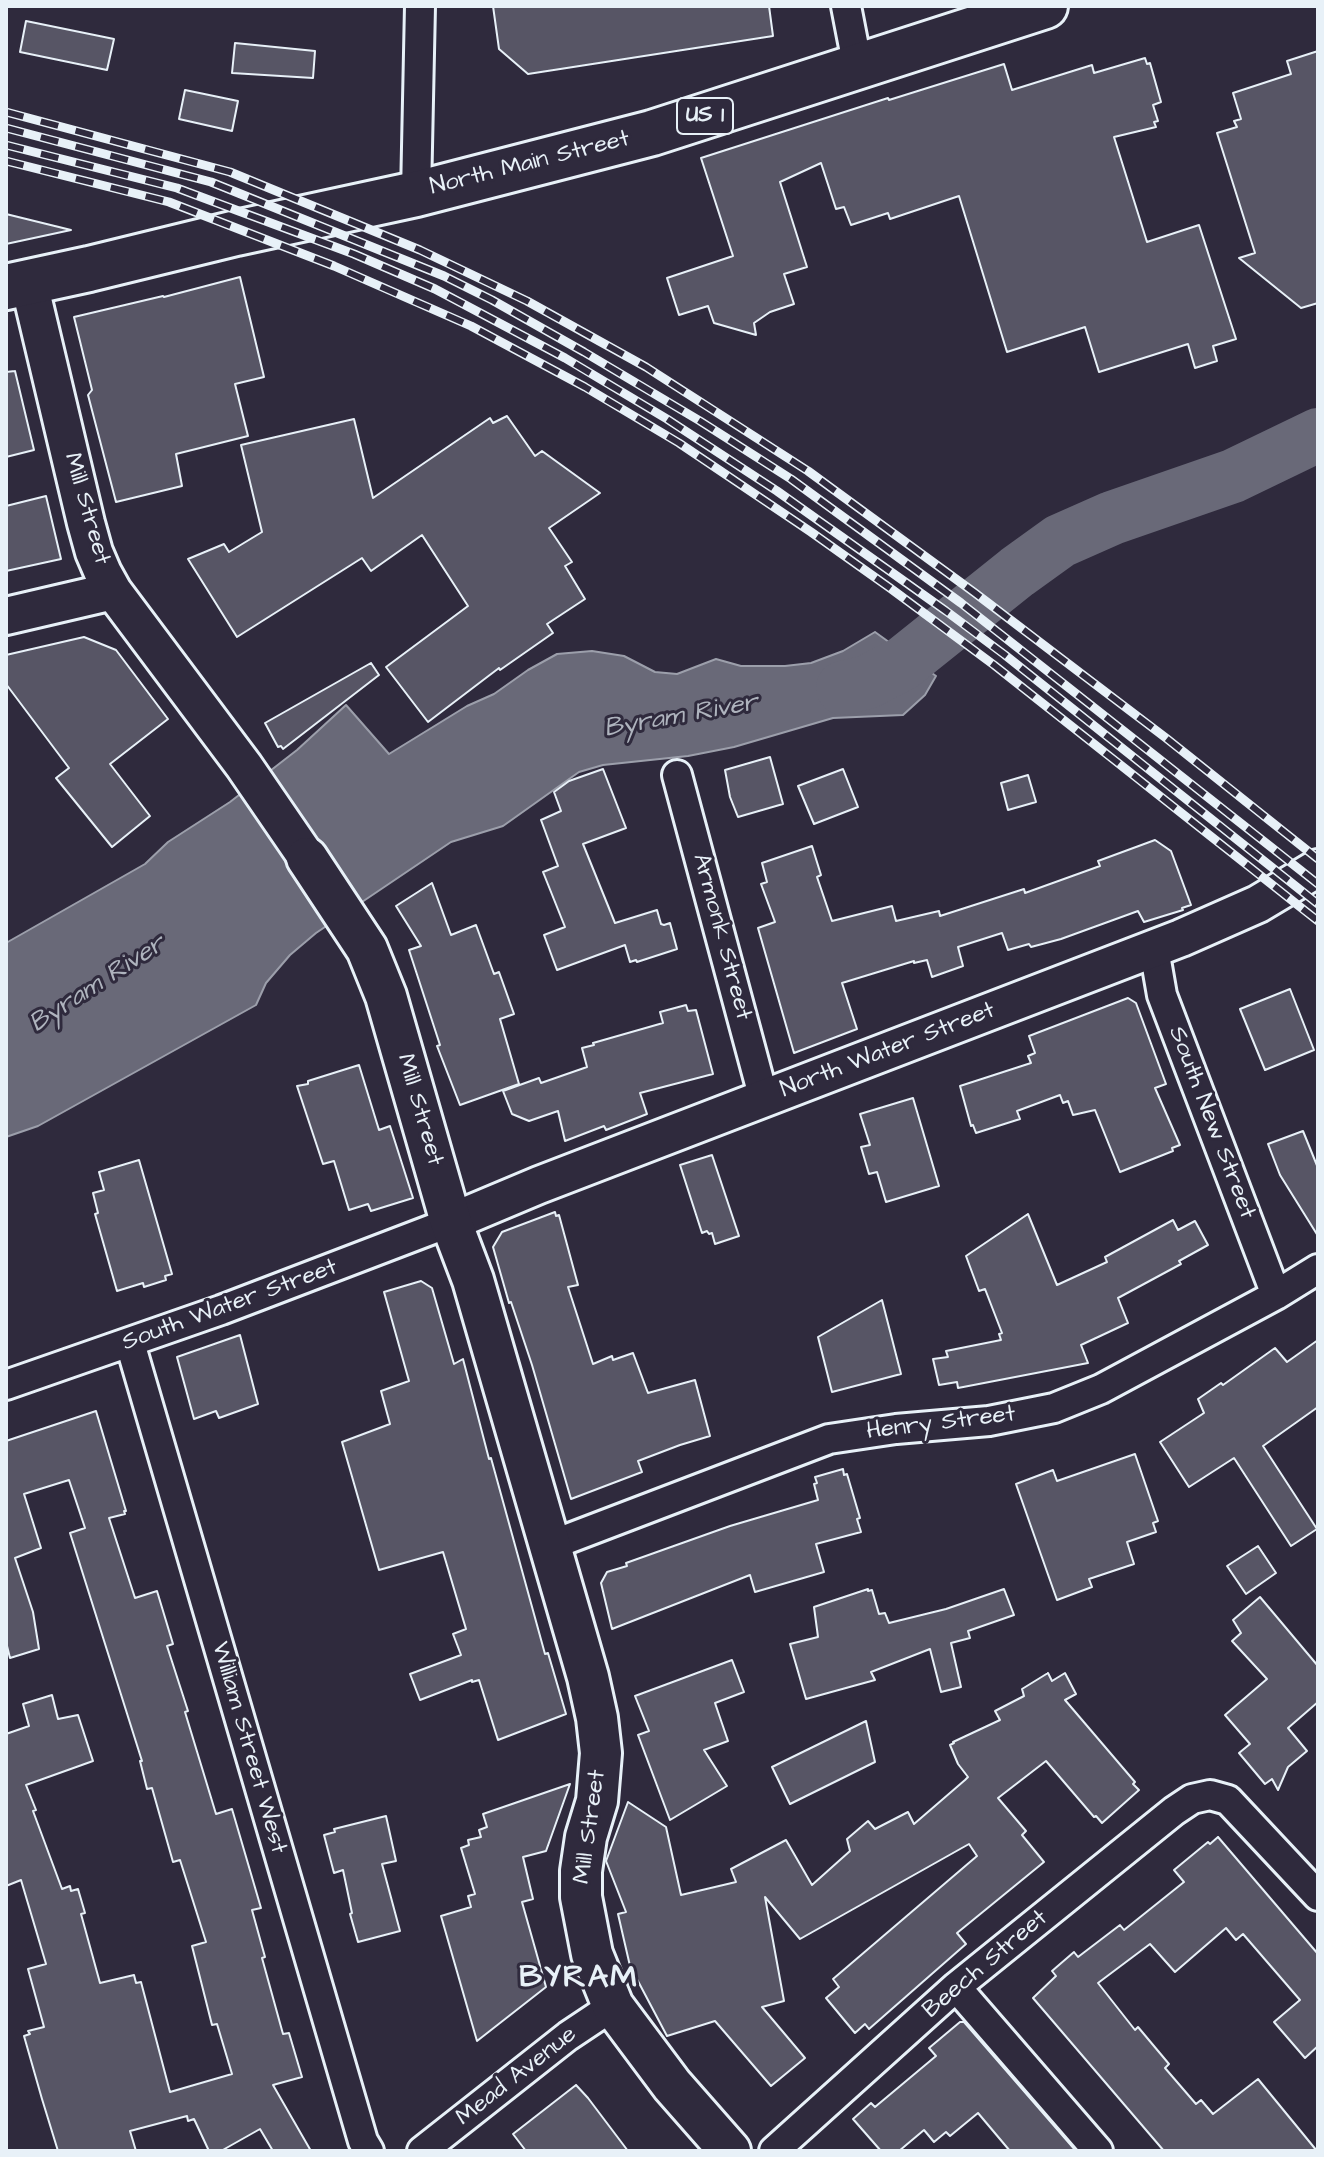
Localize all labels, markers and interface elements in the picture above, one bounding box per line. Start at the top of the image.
road number: US 1 [677,98,733,134]
street label: North Main Street [427,125,633,203]
street label: Mill Street [56,450,116,568]
water label: Byram River [602,688,760,746]
street label: Armonk Street [685,851,757,1023]
water label: Byram River [24,930,172,1040]
street label: North Water Street [777,997,999,1105]
street label: South New Street [1161,1023,1261,1223]
street label: Mill Street [389,1051,449,1169]
street label: South Water Street [119,1254,341,1358]
street label: Henry Street [865,1401,1017,1447]
street label: William Street West [204,1639,292,1857]
street label: Mill Street [569,1768,613,1886]
street label: Beech Street [918,1905,1054,2025]
district label: BYRAM [519,1960,639,1998]
street label: Mead Avenue [451,2021,583,2133]

